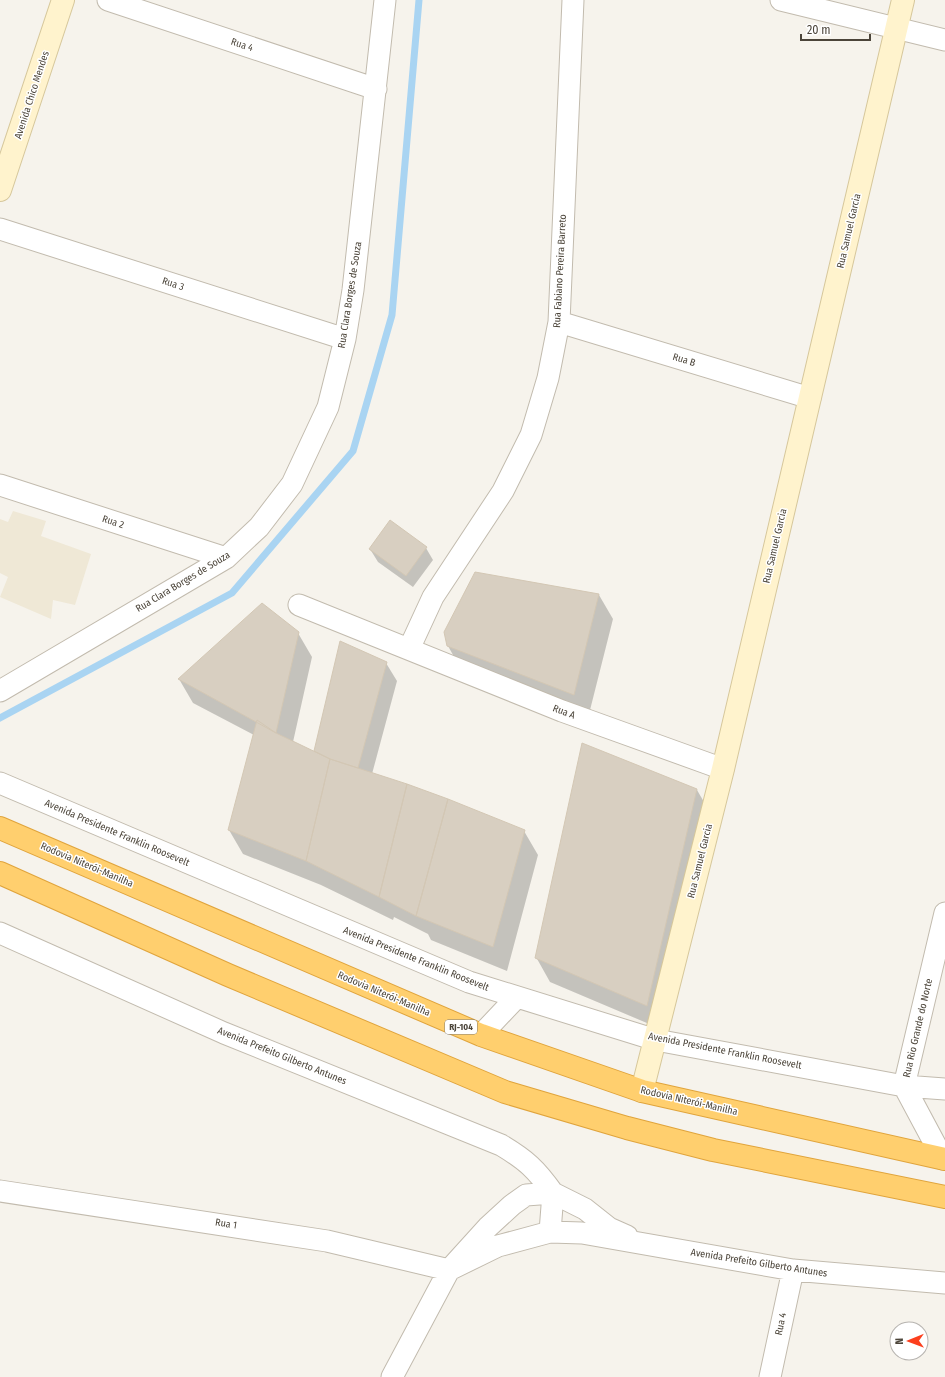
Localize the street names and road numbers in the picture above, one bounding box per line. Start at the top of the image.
street label: Rua 4 [229,36,255,54]
street label: Avenida Chico Mendes [12,50,52,140]
street label: Rua Samuel Garcia [835,192,863,269]
street label: Rua Fabiano Pereira Barreto [551,214,569,328]
street label: Rua Clara Borges de Souza [336,241,364,349]
street label: Rua 3 [160,275,186,293]
street label: Rua B [671,351,697,369]
street label: Rua Samuel Garcia [761,507,789,584]
street label: Rua 2 [101,513,126,531]
street label: Rua Clara Borges de Souza [134,549,232,615]
street label: Rua A [551,702,578,722]
street label: Avenida Presidente Franklin Roosevelt [43,797,192,869]
street label: Rua Samuel Garcia [685,822,715,899]
street label: Rodovia Niterói-Manilha [39,840,135,890]
street label: Avenida Presidente Franklin Roosevelt [341,924,491,994]
street label: Rodovia Niterói-Manilha [336,969,432,1019]
street label: Rua Rio Grande do Norte [901,977,935,1079]
road number: RJ-104 [445,1020,477,1034]
street label: Avenida Prefeito Gilberto Antunes [216,1025,348,1087]
street label: Avenida Presidente Franklin Roosevelt [647,1030,803,1072]
street label: Rodovia Niterói-Manilha [639,1084,739,1118]
street label: Rua 1 [214,1216,238,1232]
street label: Avenida Prefeito Gilberto Antunes [690,1246,828,1280]
street label: Rua 4 [773,1311,789,1336]

